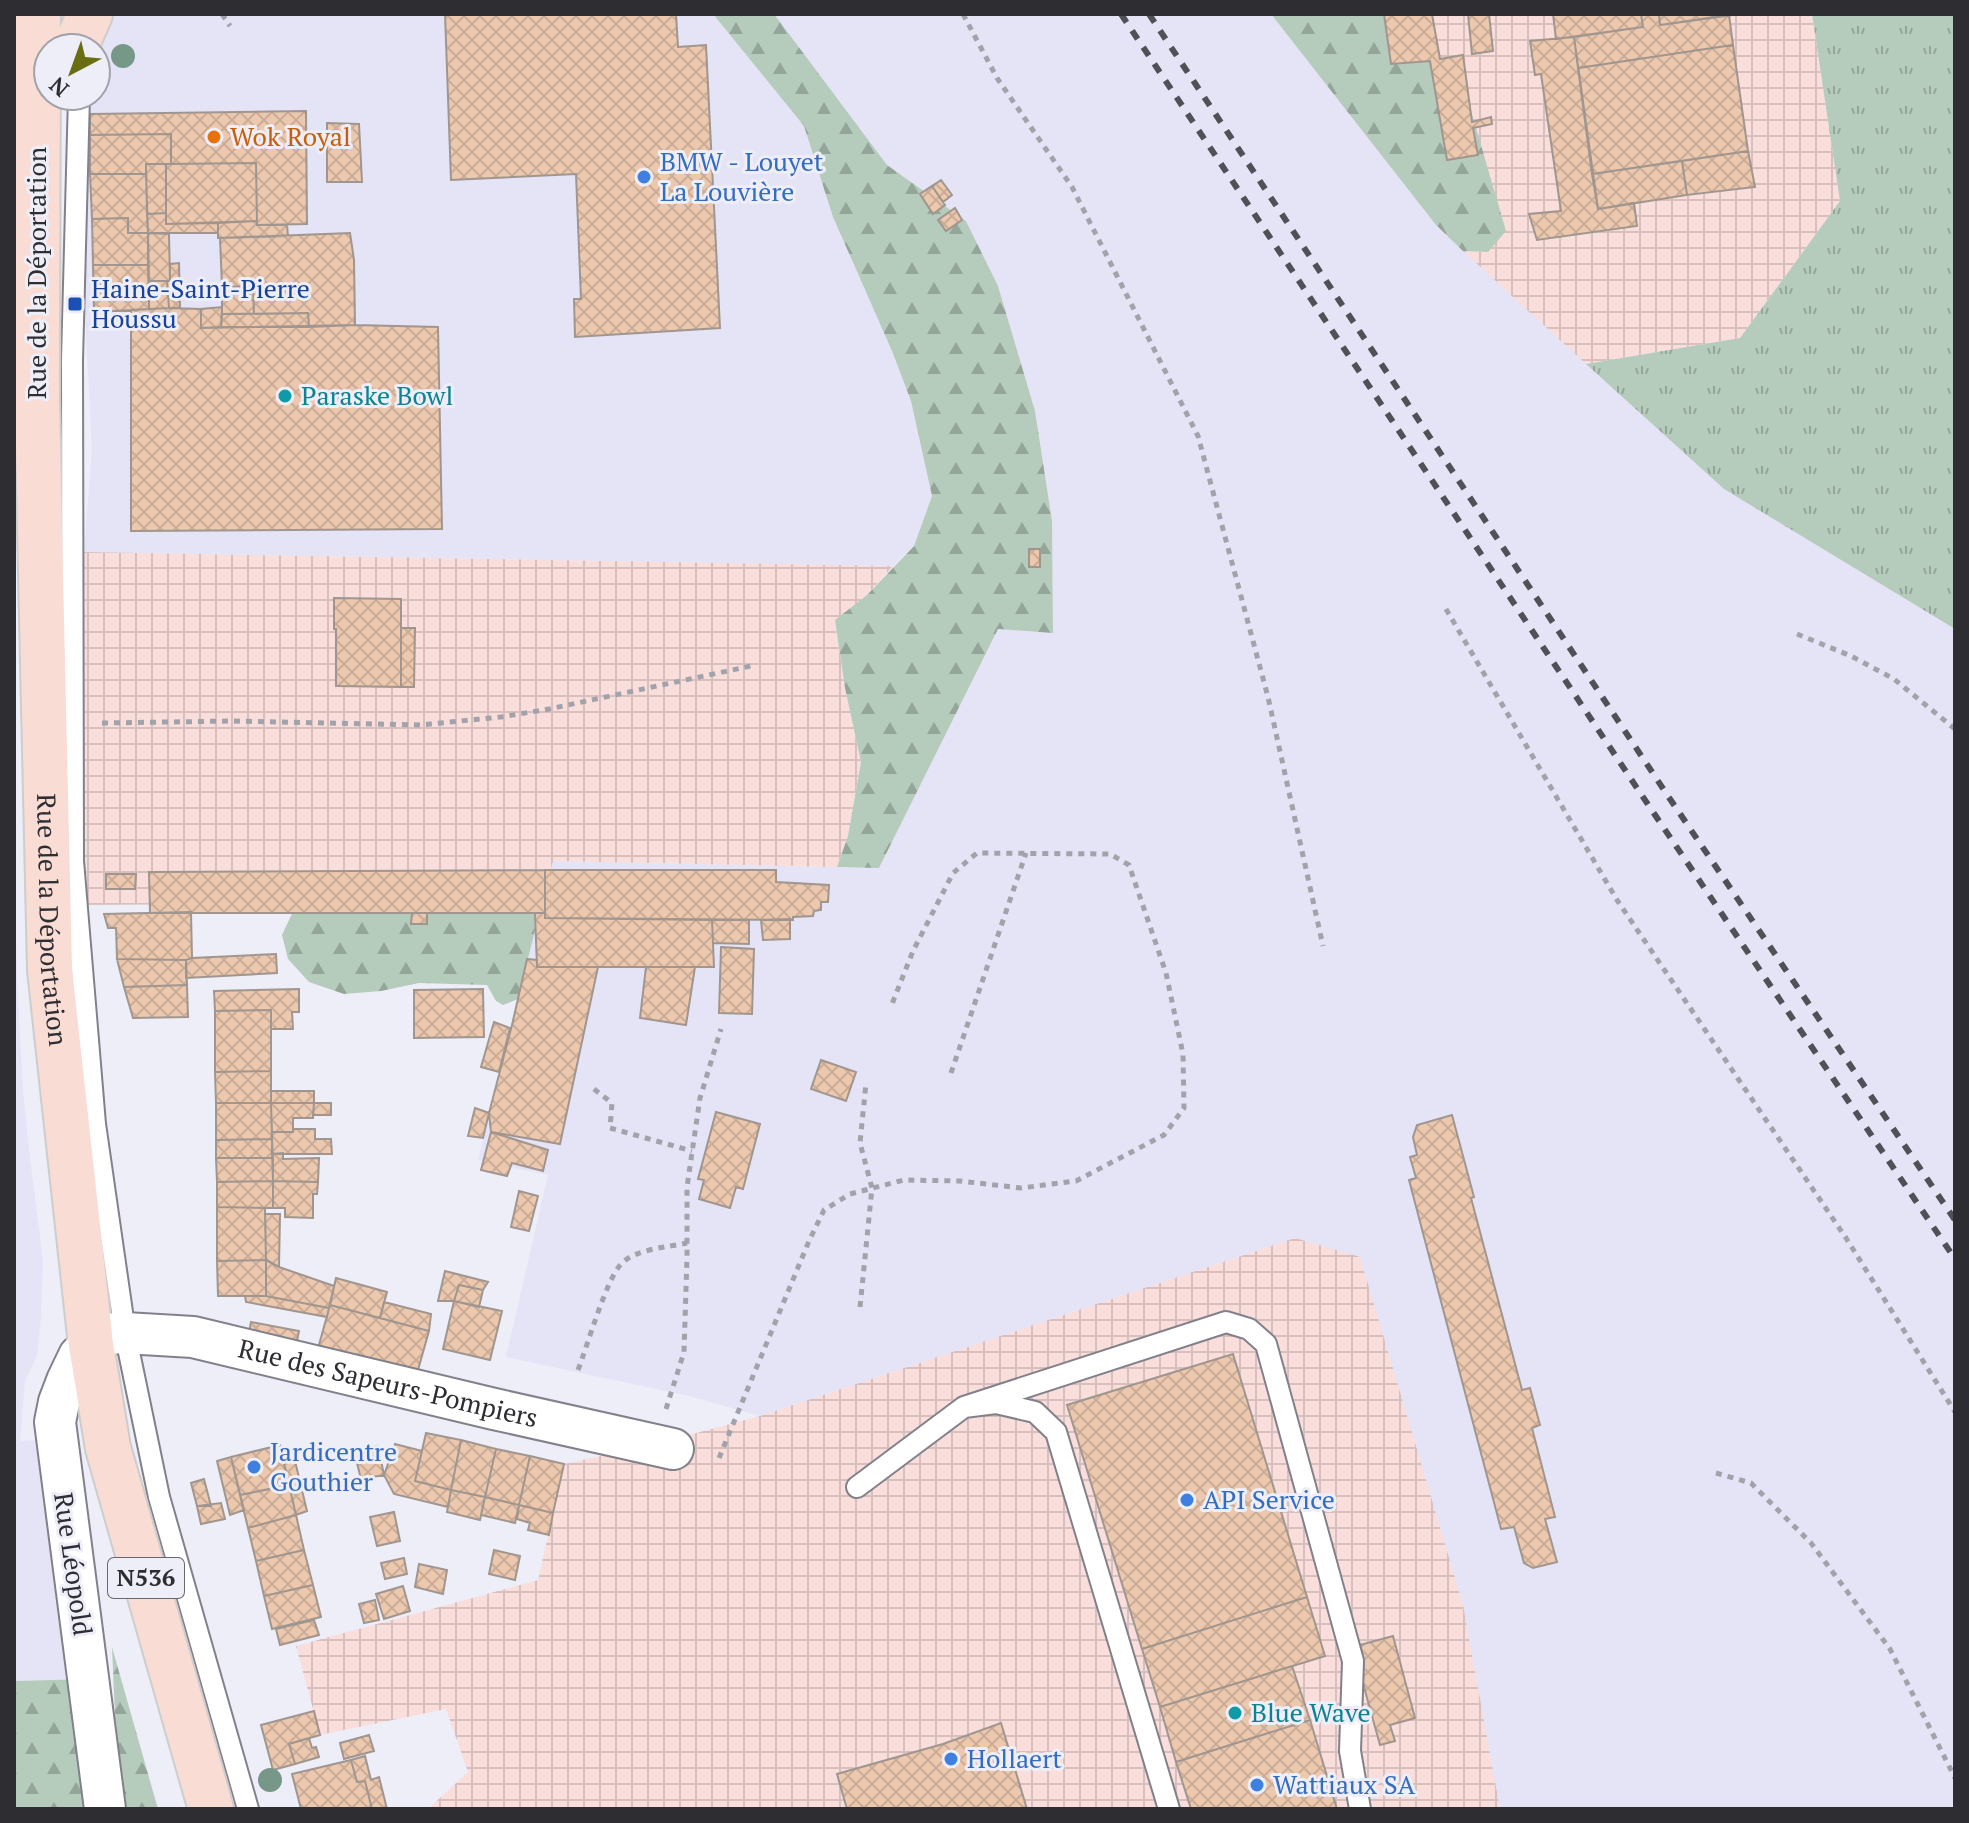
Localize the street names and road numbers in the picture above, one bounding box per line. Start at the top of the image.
street label: Rue de la Déportation [19,147,53,399]
street label: Rue de la Déportation [30,793,76,1048]
street label: Rue des Sapeurs-Pompiers [235,1330,541,1434]
street label: Rue Léopold [47,1490,101,1638]
road number: N536 [108,1558,184,1598]

